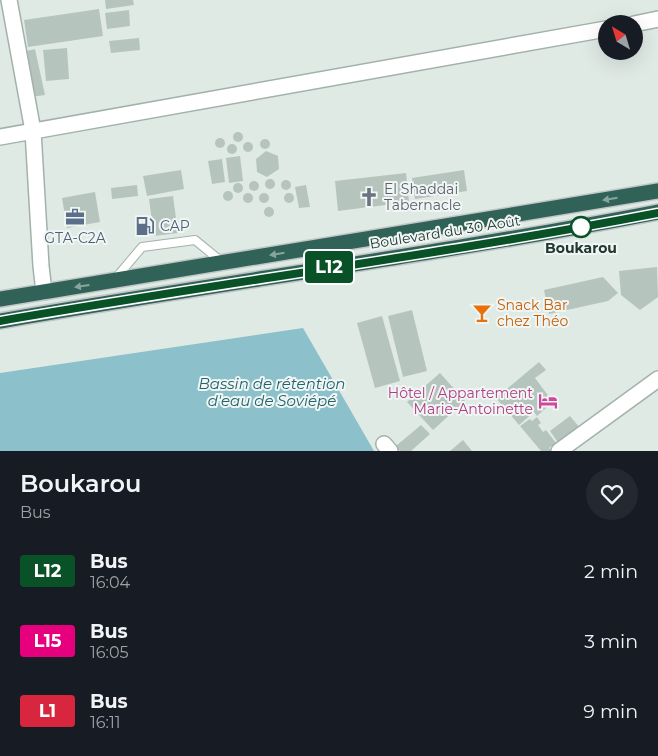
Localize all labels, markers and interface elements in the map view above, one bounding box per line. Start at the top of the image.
north arrow [598,15,642,60]
map controls [598,15,643,60]
place label: El Shaddai Tabernacle [384,180,461,214]
church icon: El Shaddai Tabernacle [358,186,380,208]
one-way arrow [602,195,618,203]
office icon: GTA-C2A [64,206,86,228]
street label: Boulevard du 30 Août [368,211,522,253]
fuel station icon: CAP [134,215,156,237]
marker: Boukarou [570,216,592,238]
place label: CAP [160,217,190,235]
place label: GTA-C2A [44,229,107,247]
place label: Boukarou [545,239,617,257]
one-way arrow [269,250,285,258]
line badge: L12 [300,251,358,283]
text: L12 [315,256,343,278]
one-way arrow [74,283,90,291]
place label: Snack Bar chez Théo [497,296,568,330]
bar icon: Snack Bar chez Théo [471,302,493,324]
water label: Bassin de rétention d'eau de Soviépé [199,374,345,410]
place label: Hôtel / Appartement Marie-Antoinette [388,384,533,418]
hotel icon: Hôtel / Appartement Marie-Antoinette [537,390,559,412]
button: heart [586,468,638,520]
text: Boukarou [20,469,141,498]
text: Bus [20,503,51,522]
text: Bus [90,550,128,573]
text: L12 [34,560,61,582]
text: 2 min [584,560,638,583]
text: 16:04 [90,573,130,592]
text: Bus [90,620,128,643]
text: L15 [33,630,62,652]
text: 3 min [584,630,638,653]
text: 16:05 [90,643,129,662]
text: Bus [90,690,128,713]
text: L1 [39,700,56,722]
text: 9 min [583,700,638,723]
text: 16:11 [90,713,120,732]

